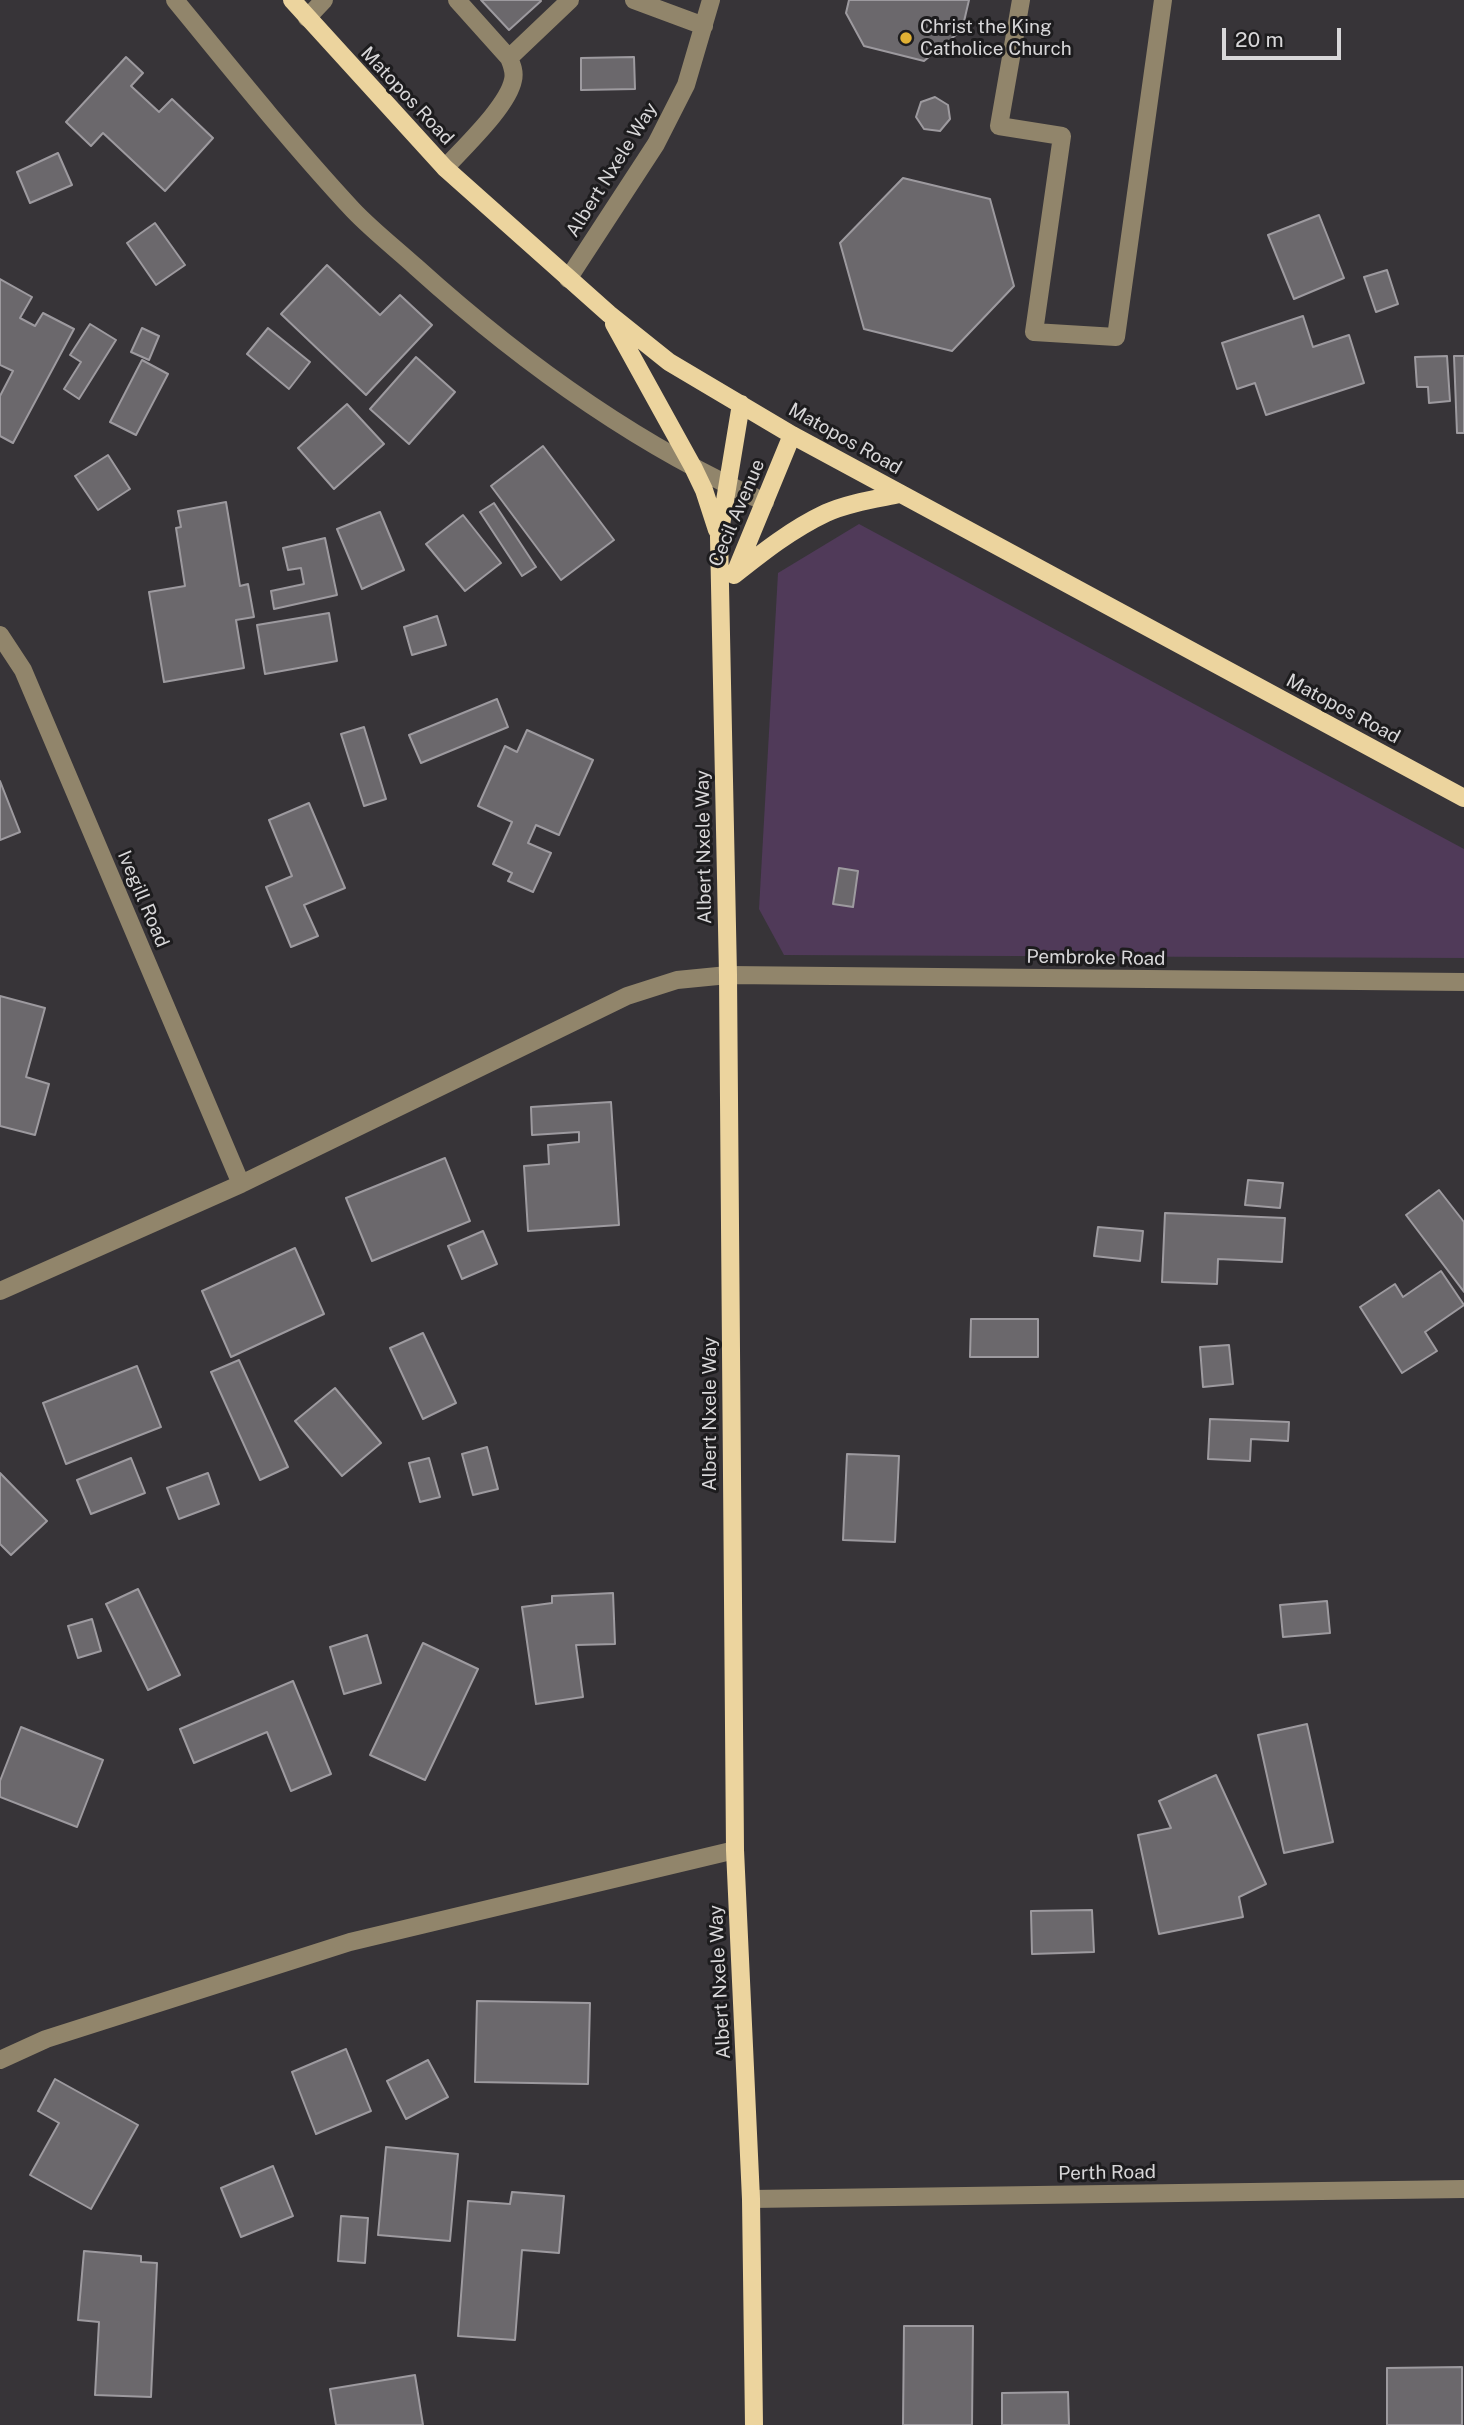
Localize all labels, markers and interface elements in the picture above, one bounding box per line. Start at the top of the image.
scale bar [1226,14,1345,58]
place label: Christ the King Catholice Church [920,16,1072,60]
text: 20 m [1235,27,1284,52]
marker: Christ the King Catholice Church [898,30,914,46]
street label: Matopos Road [356,42,458,150]
street label: Albert Nxele Way [561,99,663,241]
street label: Matopos Road [784,398,906,480]
street label: Cecil Avenue [704,456,770,570]
street label: Matopos Road [1282,669,1404,749]
street label: Albert Nxele Way [691,770,717,924]
street label: Ivegill Road [112,847,174,951]
street label: Pembroke Road [1026,945,1166,971]
street label: Albert Nxele Way [699,1337,721,1491]
street label: Albert Nxele Way [705,1904,735,2060]
street label: Perth Road [1058,2161,1156,2185]

